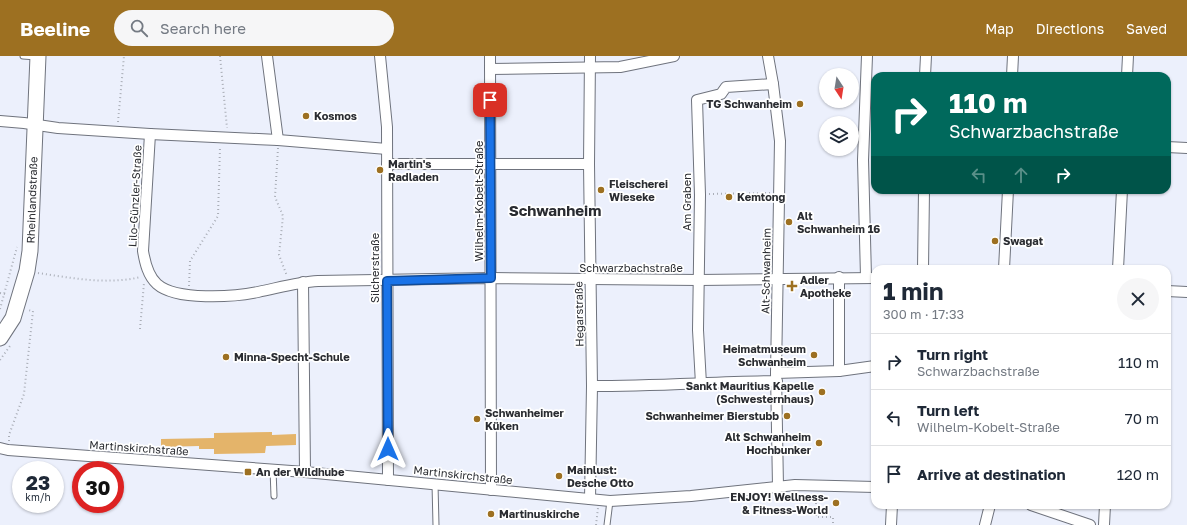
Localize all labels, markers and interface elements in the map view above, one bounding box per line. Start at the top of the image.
search box [114,10,394,46]
text: Beeline [20,17,90,40]
icon: search [128,17,150,39]
text: Search here [160,19,246,37]
text: Map [985,20,1014,37]
text: Directions [1036,20,1104,37]
text: Saved [1126,20,1167,37]
north arrow [819,68,859,108]
map controls [819,68,859,156]
pin [473,83,507,117]
text: 110 m [949,86,1028,119]
icon: right [883,88,935,140]
icon: arrive [479,89,501,111]
place label: TG Schwanheim [706,97,792,110]
marker: TG Schwanheim [795,99,805,109]
place label: Kosmos [314,109,357,122]
marker: Kosmos [301,111,311,121]
button: layers [819,116,859,156]
text: Schwarzbachstraße [949,120,1119,142]
street label: Wilhelm-Kobelt-Straße [472,141,485,261]
street label: Lilo-Günzler-Straße [125,145,144,247]
street label: Rheinlandstraße [23,156,40,244]
place label: Martin's Radladen [388,157,439,183]
icon: left [968,164,990,186]
icon: ahead [1010,164,1032,186]
icon: right [1052,164,1074,186]
marker: Martin's Radladen [375,165,385,175]
street label: Am Graben [680,173,693,231]
place label: Fleischerei Wieseke [609,177,668,203]
marker: Fleischerei Wieseke [596,185,606,195]
place label: Kemtong [737,190,786,203]
marker: Kemtong [724,192,734,202]
district label: Schwanheim [509,201,601,219]
place label: Alt Schwanheim 16 [797,209,880,235]
marker: Alt Schwanheim 16 [784,217,794,227]
street label: Alt-Schwanheim [758,228,773,314]
street label: Silcherstraße [368,233,381,303]
place label: Swagat [1003,234,1044,247]
marker: Swagat [990,236,1000,246]
street label: Schwarzbachstraße [579,261,683,274]
place label: Adler Apotheke [800,273,852,299]
text: 1 min [883,276,943,305]
button: close [1117,278,1159,320]
street label: Hegarstraße [571,281,586,347]
marker: Adler Apotheke [787,281,797,291]
text: 300 m · 17:33 [883,306,964,322]
place label: Heimatmuseum Schwanheim [723,342,806,368]
text: Turn right [917,345,988,363]
place label: Minna-Specht-Schule [234,350,350,363]
marker: Heimatmuseum Schwanheim [809,350,819,360]
icon: right [883,351,905,373]
marker: Minna-Specht-Schule [221,352,231,362]
text: 110 m [1118,353,1159,371]
text: Schwarzbachstraße [917,363,1040,379]
place label: Sankt Mauritius Kapelle (Schwesternhaus) [686,379,815,405]
marker: Sankt Mauritius Kapelle (Schwesternhaus) [817,387,827,397]
text: Turn left [917,401,979,419]
place label: Schwanheimer Küken [485,406,564,432]
icon: left [883,407,905,429]
place label: Schwanheimer Bierstubb [645,409,779,422]
text: 70 m [1125,409,1159,427]
marker: Schwanheimer Bierstubb [782,411,792,421]
marker: Schwanheimer Küken [472,414,482,424]
text: Wilhelm-Kobelt-Straße [917,419,1060,435]
position arrow [367,428,409,470]
place label: Alt Schwanheim Hochbunker [725,430,812,456]
street label: Martinskirchstraße [89,438,189,457]
marker: Alt Schwanheim Hochbunker [814,438,824,448]
speed limit sign: 30 [72,461,124,513]
street label: Martinskirchstraße [413,463,513,486]
place label: Mainlust: Desche Otto [567,463,634,489]
icon: arrive [883,463,905,485]
place label: An der Wildhube [256,465,345,478]
text: Arrive at destination [917,465,1066,483]
text: 120 m [1117,465,1159,483]
marker: An der Wildhube [243,467,253,477]
text: 23 [26,470,50,494]
marker: Mainlust: Desche Otto [554,471,564,481]
place label: ENJOY! Wellness- & Fitness-World [730,490,828,516]
text: km/h [25,491,51,503]
marker: ENJOY! Wellness- & Fitness-World [831,498,841,508]
place label: Martinuskirche [499,507,580,520]
marker: Martinuskirche [486,509,496,519]

